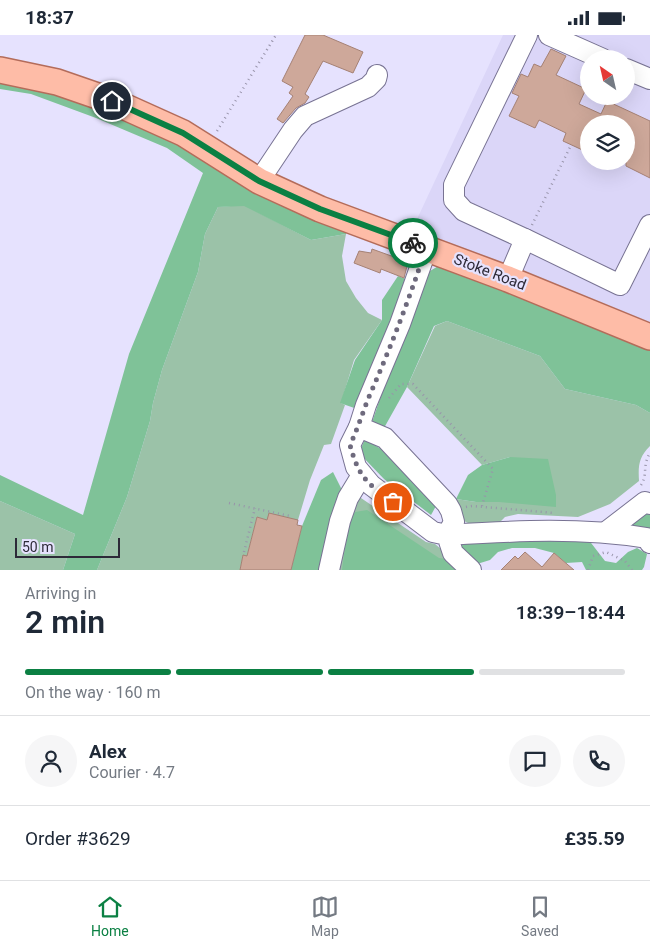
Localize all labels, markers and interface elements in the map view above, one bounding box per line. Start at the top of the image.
text: 18:37 [25,6,74,29]
north arrow [580,50,635,105]
map controls [580,50,635,170]
pin [91,80,133,122]
icon: home [98,87,126,115]
button: layers [580,115,635,170]
courier [388,218,438,268]
icon: bike [399,229,427,257]
street label: Stoke Road [451,250,529,294]
pin [372,481,414,523]
icon: bag [379,488,407,516]
scale bar [15,535,120,558]
text: 50 m [22,539,54,555]
text: Arriving in [25,584,96,603]
text: 18:39–18:44 [516,601,625,624]
text: 2 min [25,603,105,641]
text: On the way · 160 m [25,683,161,702]
button: person [25,735,77,787]
button: chat [509,735,561,787]
button: phone [573,735,625,787]
text: Alex [89,740,127,763]
text: Courier · 4.7 [89,763,175,782]
text: Order #3629 [25,827,131,850]
text: £35.59 [565,827,625,850]
tab: Home [91,893,129,939]
tab: Map [311,893,339,939]
tab: Saved [521,893,559,939]

